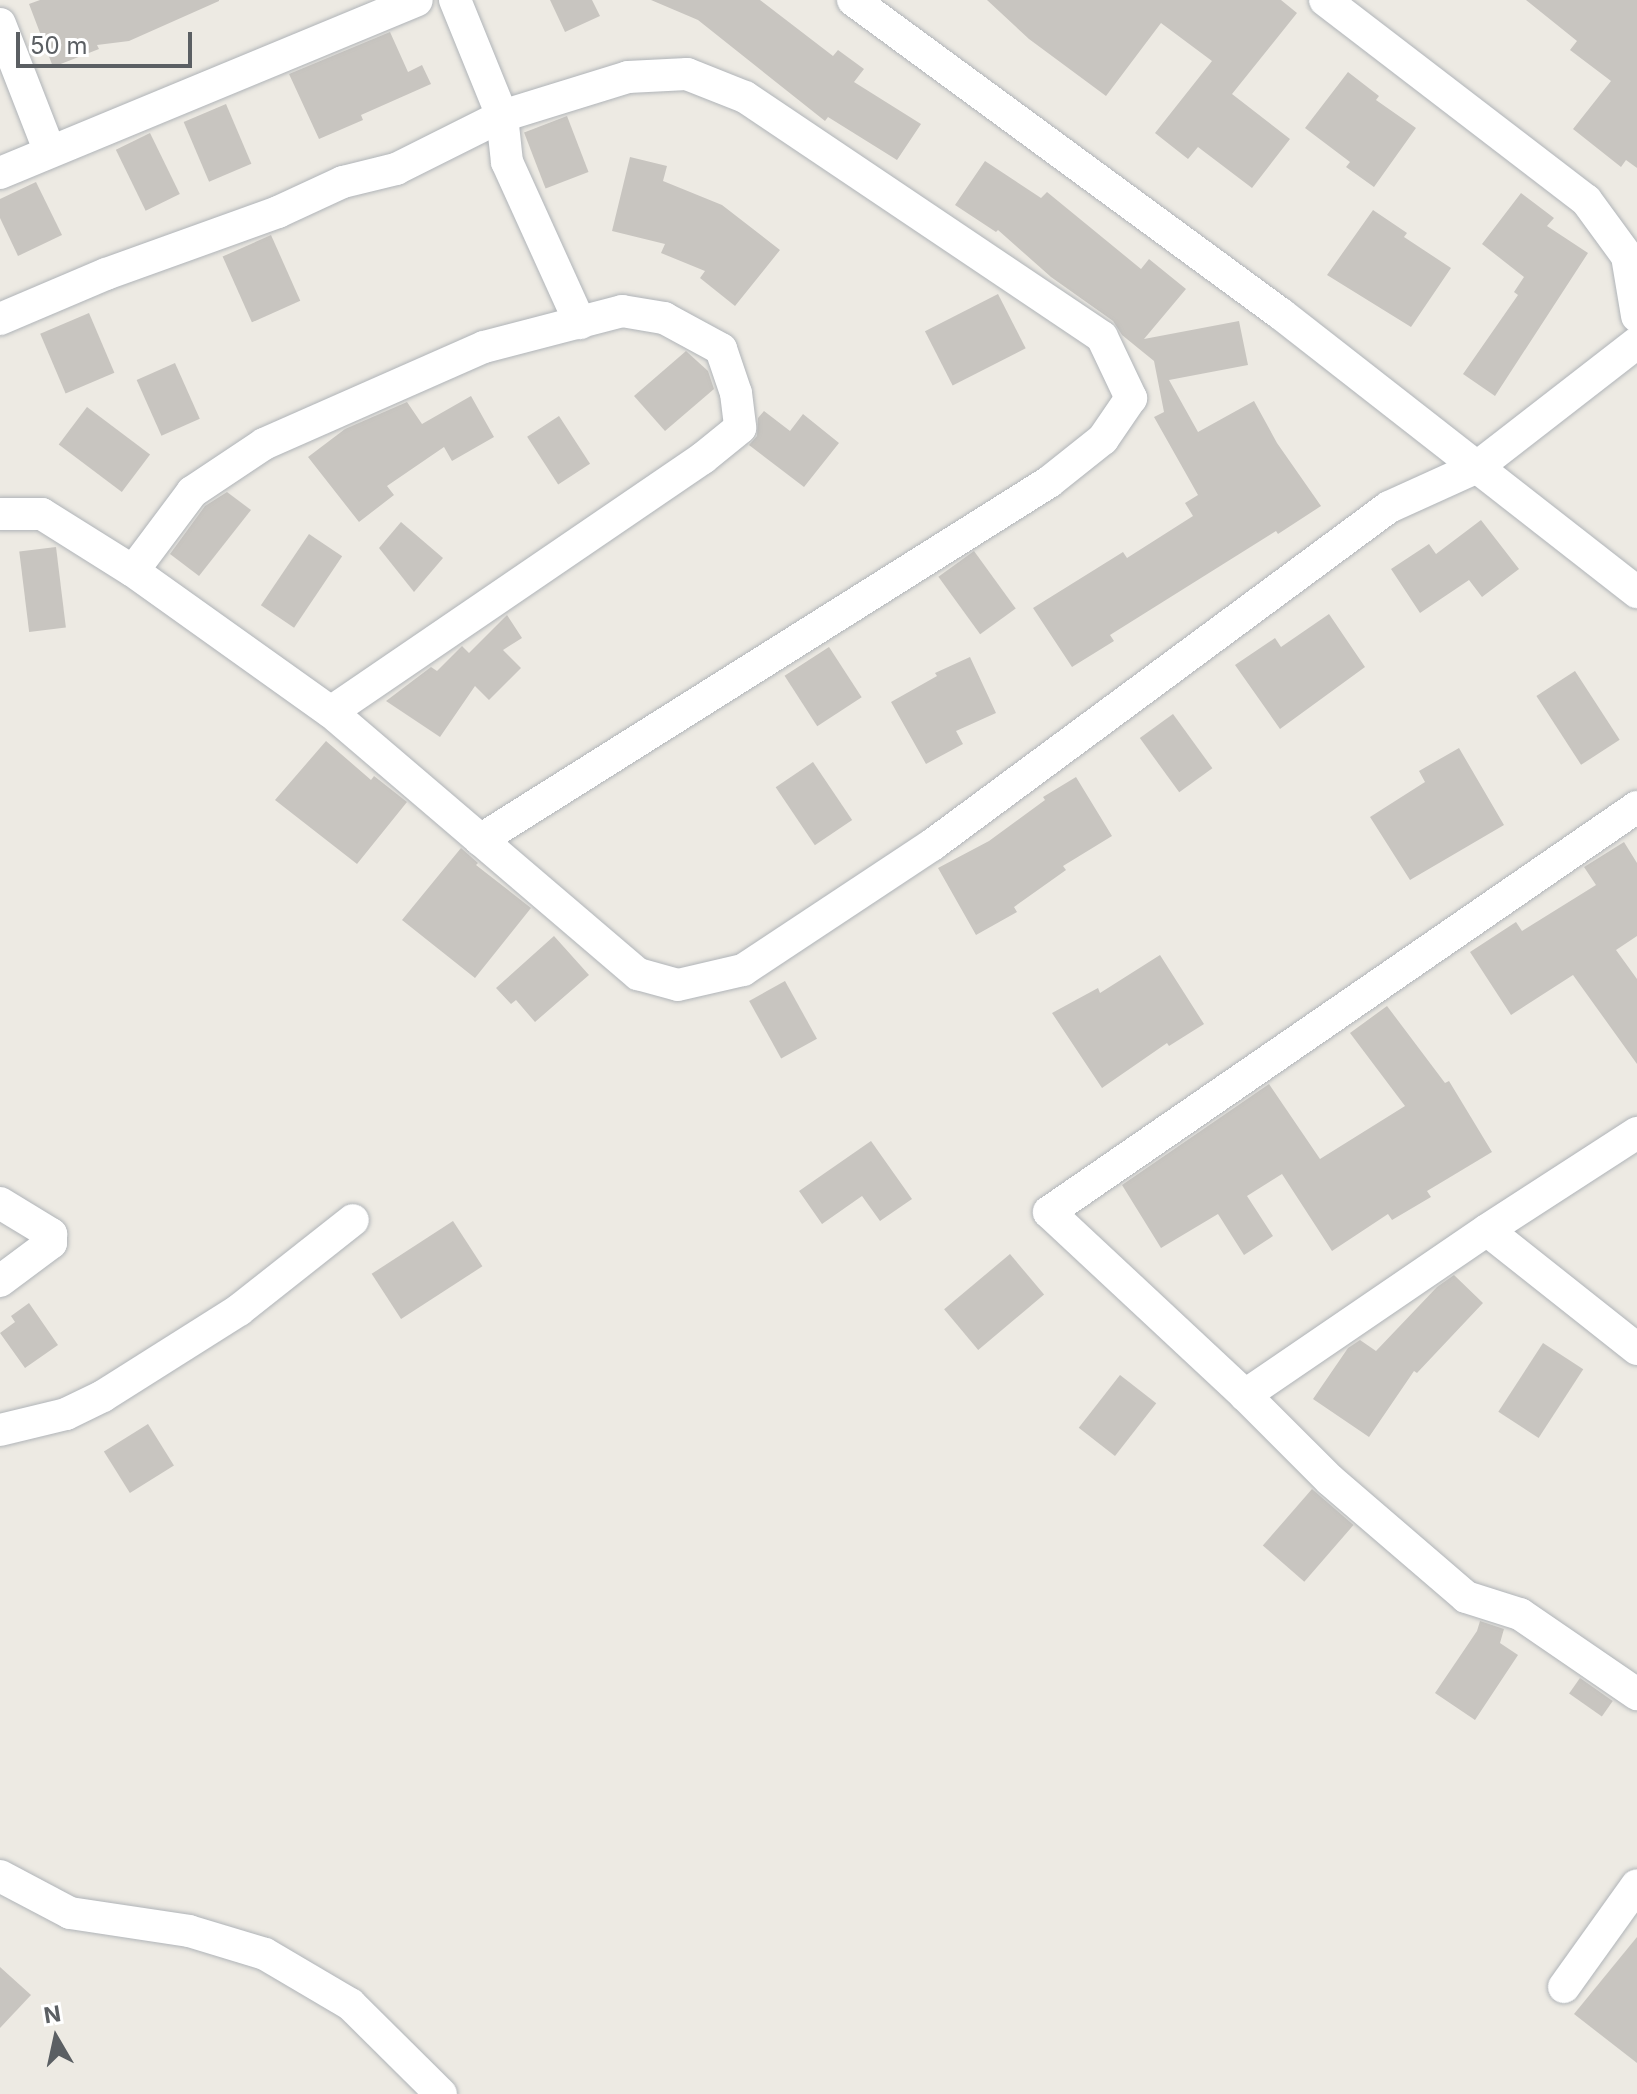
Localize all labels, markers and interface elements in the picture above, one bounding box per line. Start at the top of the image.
scale bar [20,16,196,66]
text: 50 m [30,31,88,60]
north arrow [16,1998,96,2078]
text: N [42,2000,63,2028]

